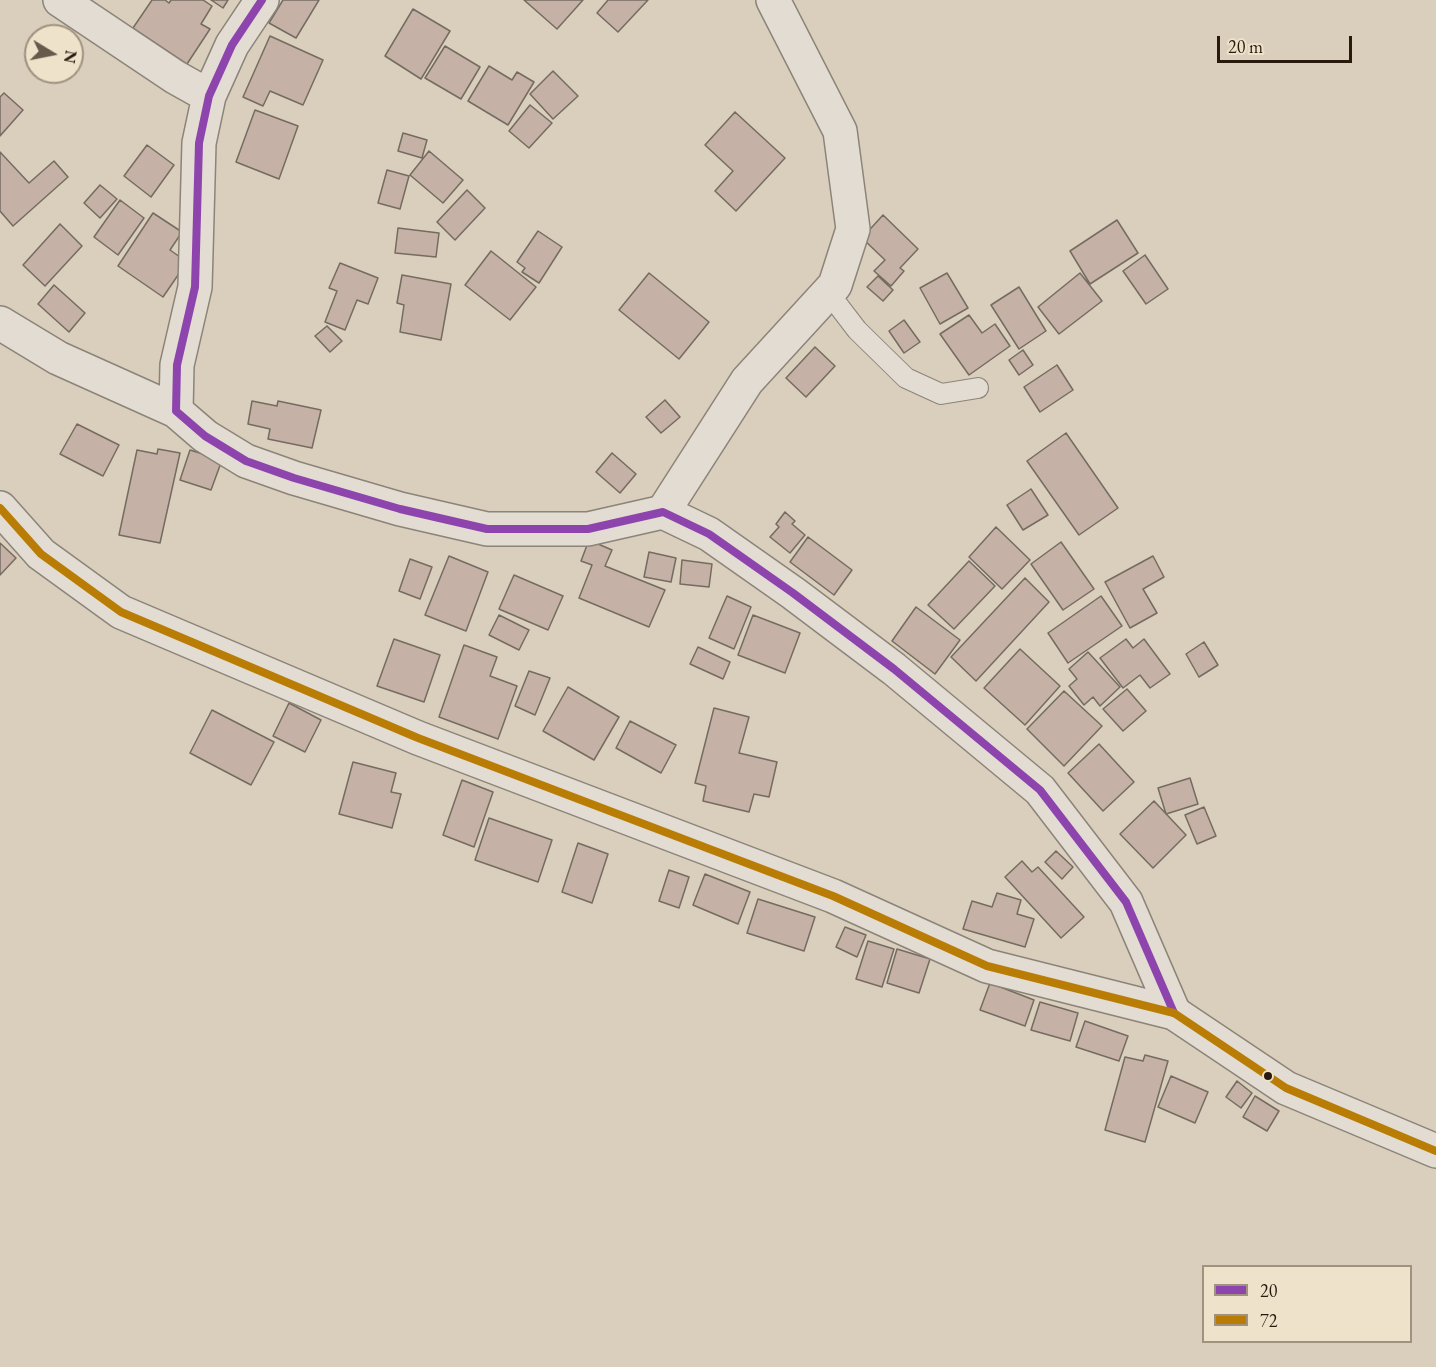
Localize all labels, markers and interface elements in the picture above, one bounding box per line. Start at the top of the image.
north arrow [24,24,84,84]
scale bar [1220,24,1355,62]
text: 20 m [1228,35,1263,58]
text: N [59,49,82,65]
unlabelled marker [1262,1070,1274,1082]
legend [1202,1265,1412,1343]
text: 20 [1260,1279,1277,1302]
text: 72 [1260,1309,1277,1332]

